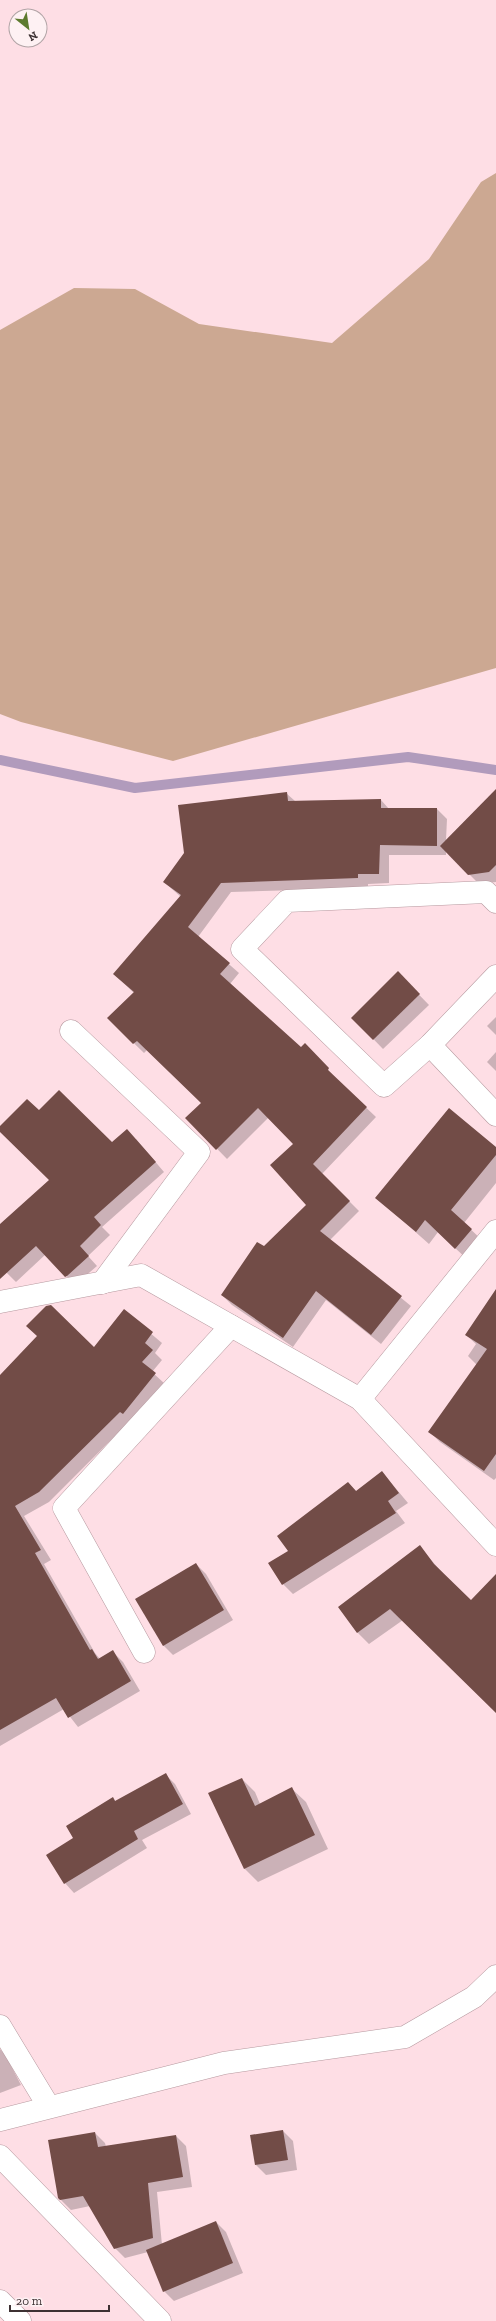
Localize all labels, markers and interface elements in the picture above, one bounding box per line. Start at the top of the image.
north arrow [8,8,48,48]
text: N [25,29,40,44]
scale bar [10,2287,109,2313]
text: 20 m [16,2294,43,2308]

